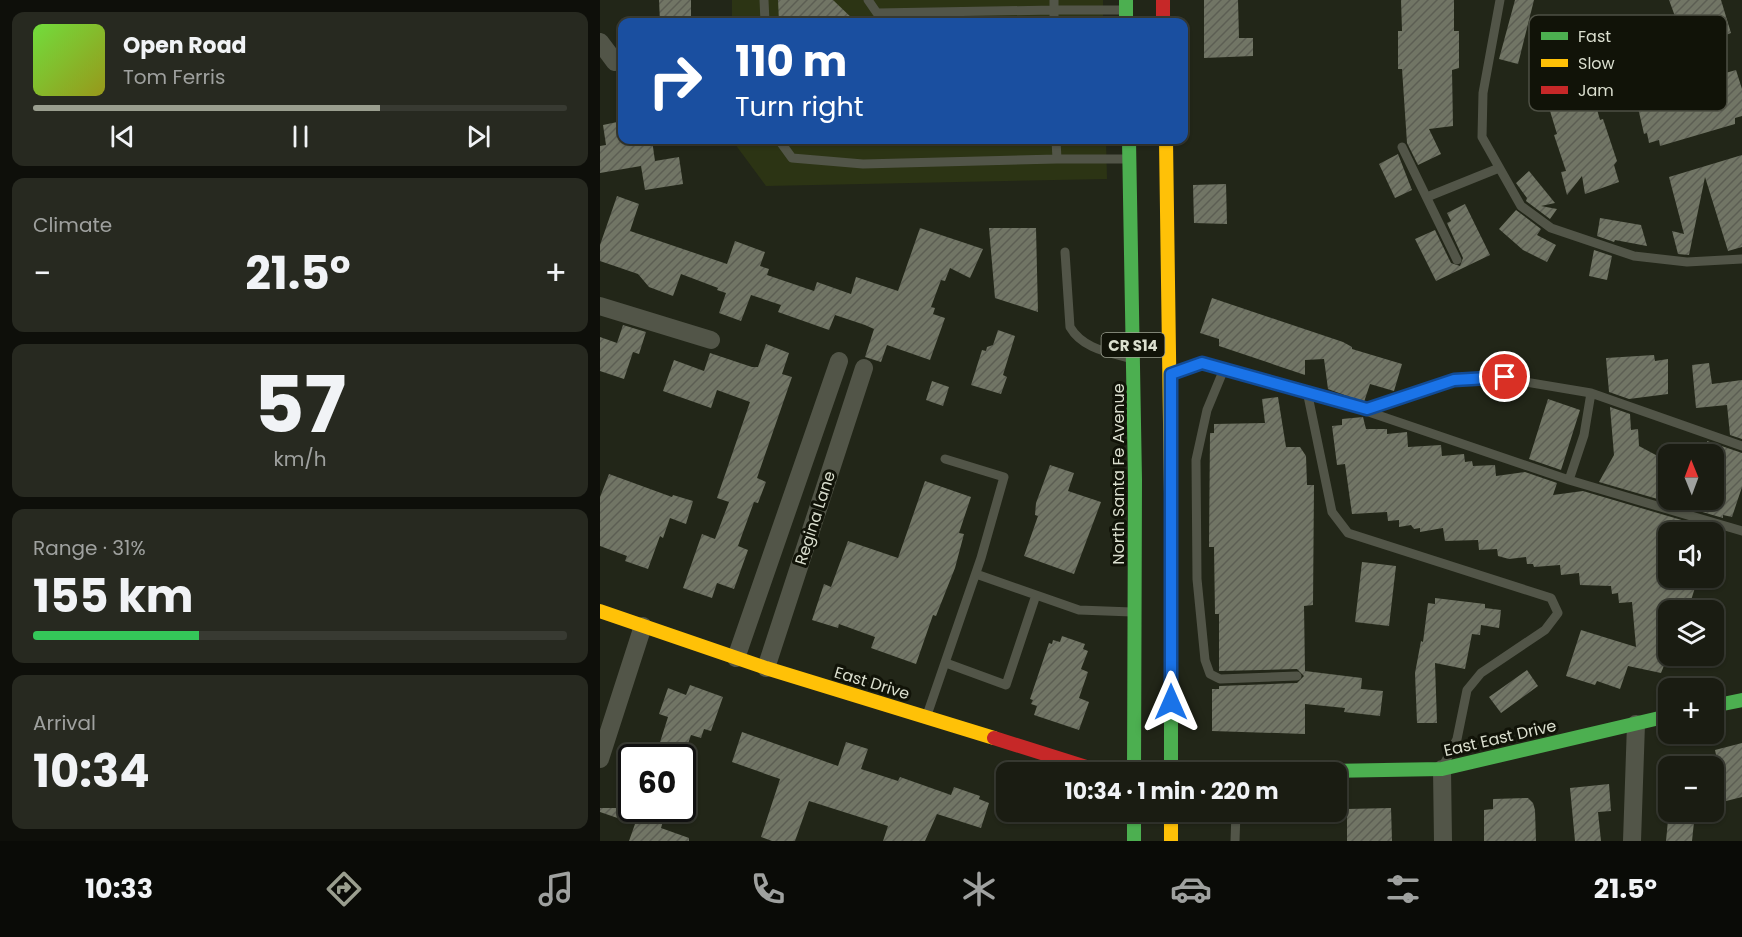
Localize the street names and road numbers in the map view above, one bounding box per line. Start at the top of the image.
road number: CR S14 [1102,333,1164,357]
street label: North Santa Fe Avenue [1107,383,1130,565]
street label: Regina Lane [789,468,841,568]
street label: East Drive [832,661,913,705]
street label: East East Drive [1441,714,1559,762]

